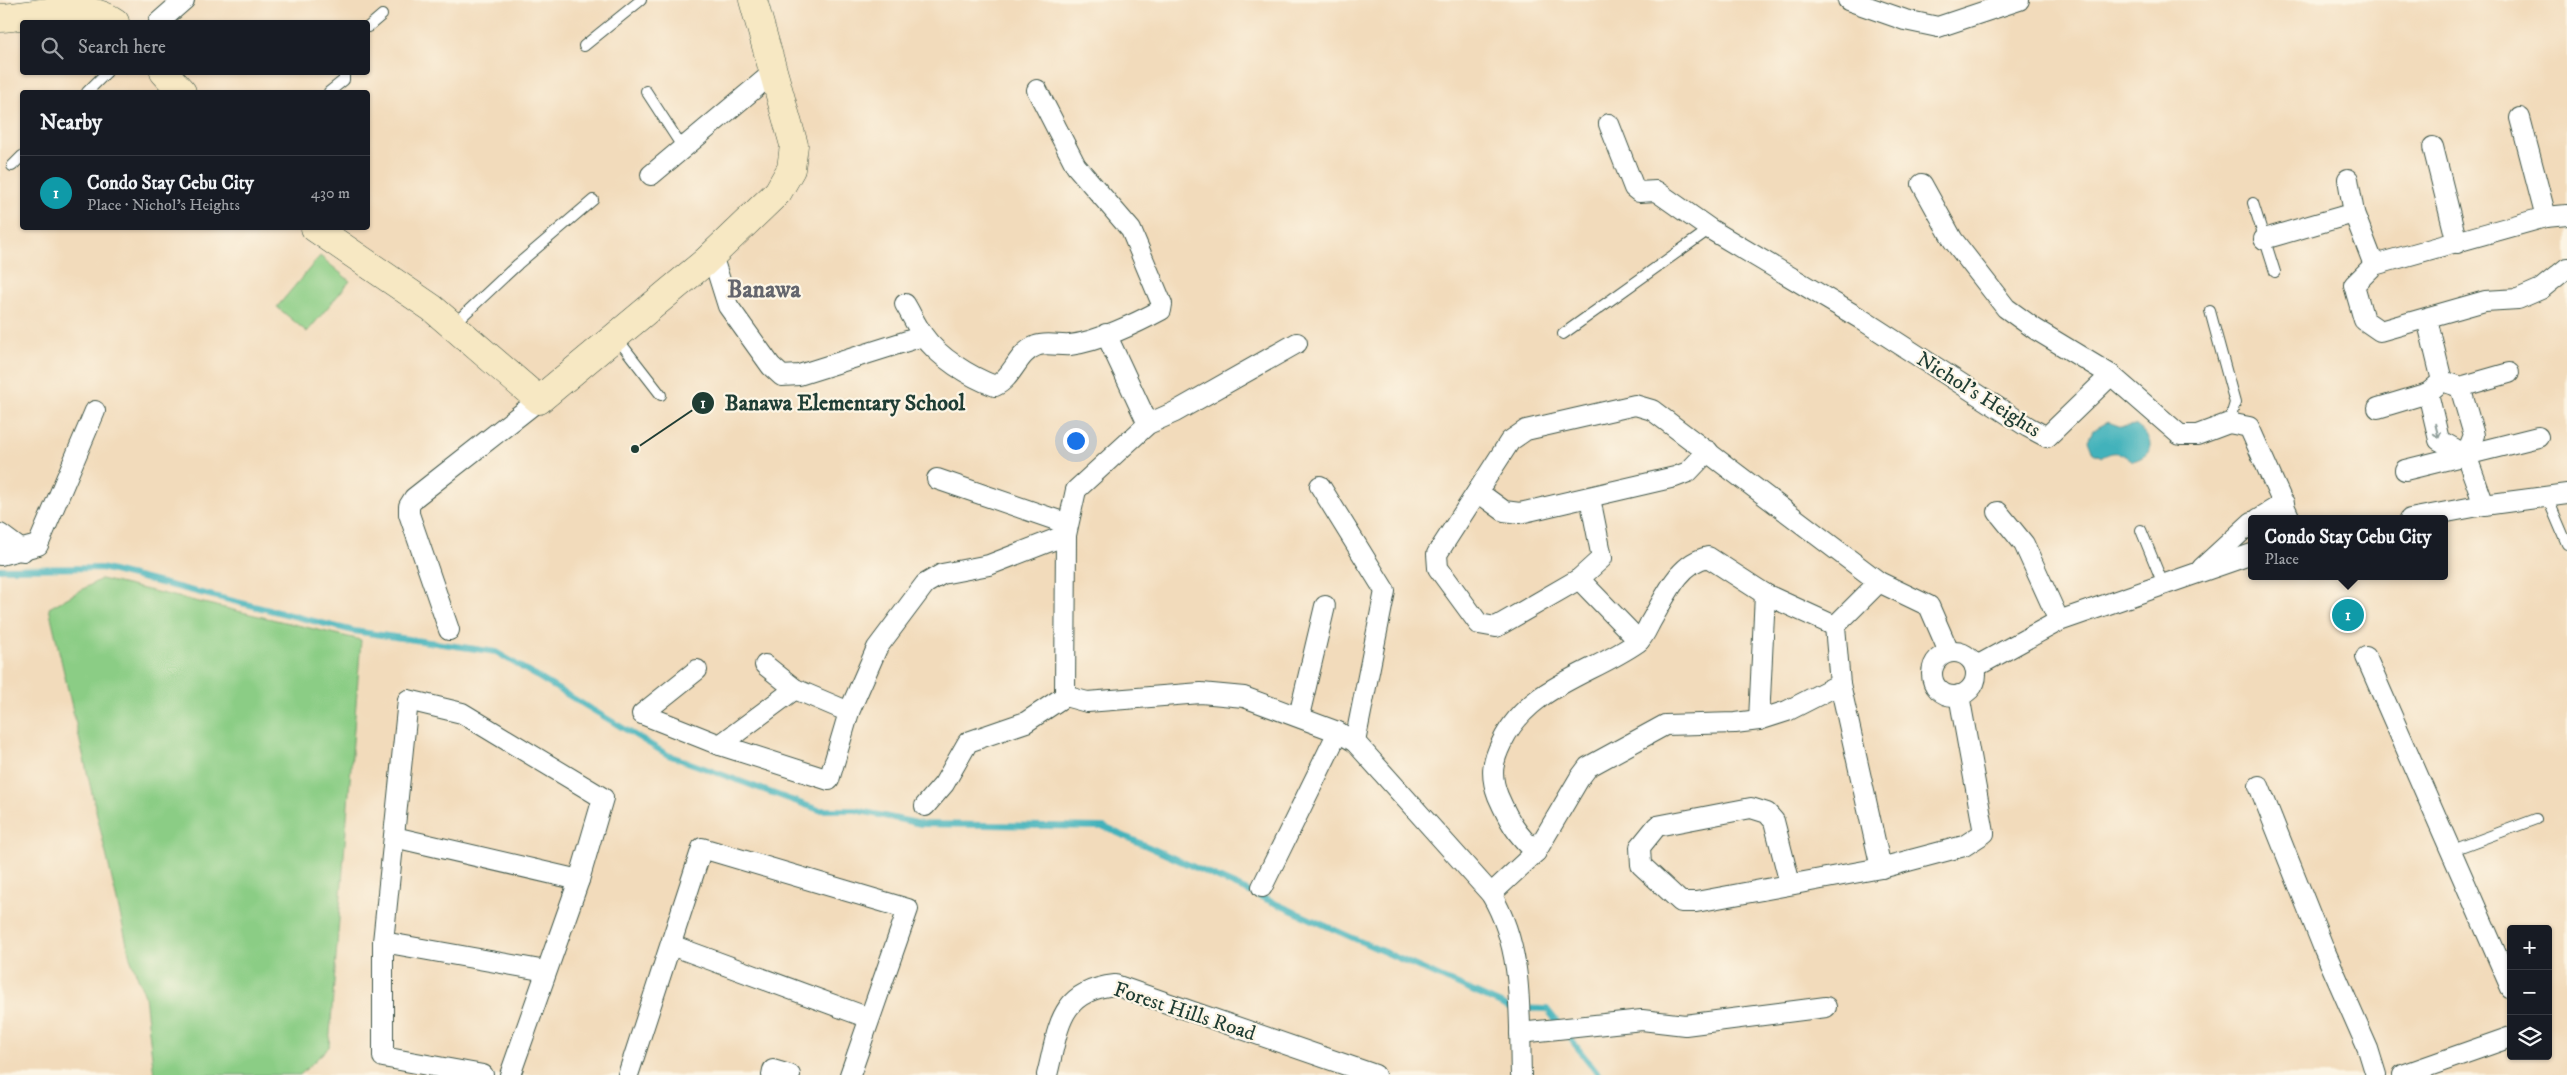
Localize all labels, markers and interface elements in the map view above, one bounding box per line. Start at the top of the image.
search box [20,20,370,75]
icon: search [38,34,66,62]
text: Search here [78,36,166,59]
text: Nearby [40,110,102,136]
text: Condo Stay Cebu City [87,172,254,195]
text: 1 [53,183,59,203]
text: 430 m [311,183,350,203]
text: Place · Nichol's Heights [87,195,240,215]
district label: Banawa [727,275,802,305]
street label: Nichol's Heights [1912,346,2045,443]
callout: Banawa Elementary School [690,384,976,421]
text: Banawa Elementary School [725,390,966,417]
text: 1 [700,394,706,413]
one-way arrow [2433,423,2442,439]
your location [1063,428,1089,454]
popup [2248,515,2448,580]
text: Condo Stay Cebu City [2265,526,2431,549]
text: Place [2265,549,2299,569]
pin: 1 [2332,596,2364,634]
map controls [2507,925,2552,1060]
button: + [2507,925,2552,970]
button: − [2507,970,2552,1015]
street label: Forest Hills Road [1110,977,1259,1047]
button: layers [2507,1015,2552,1060]

